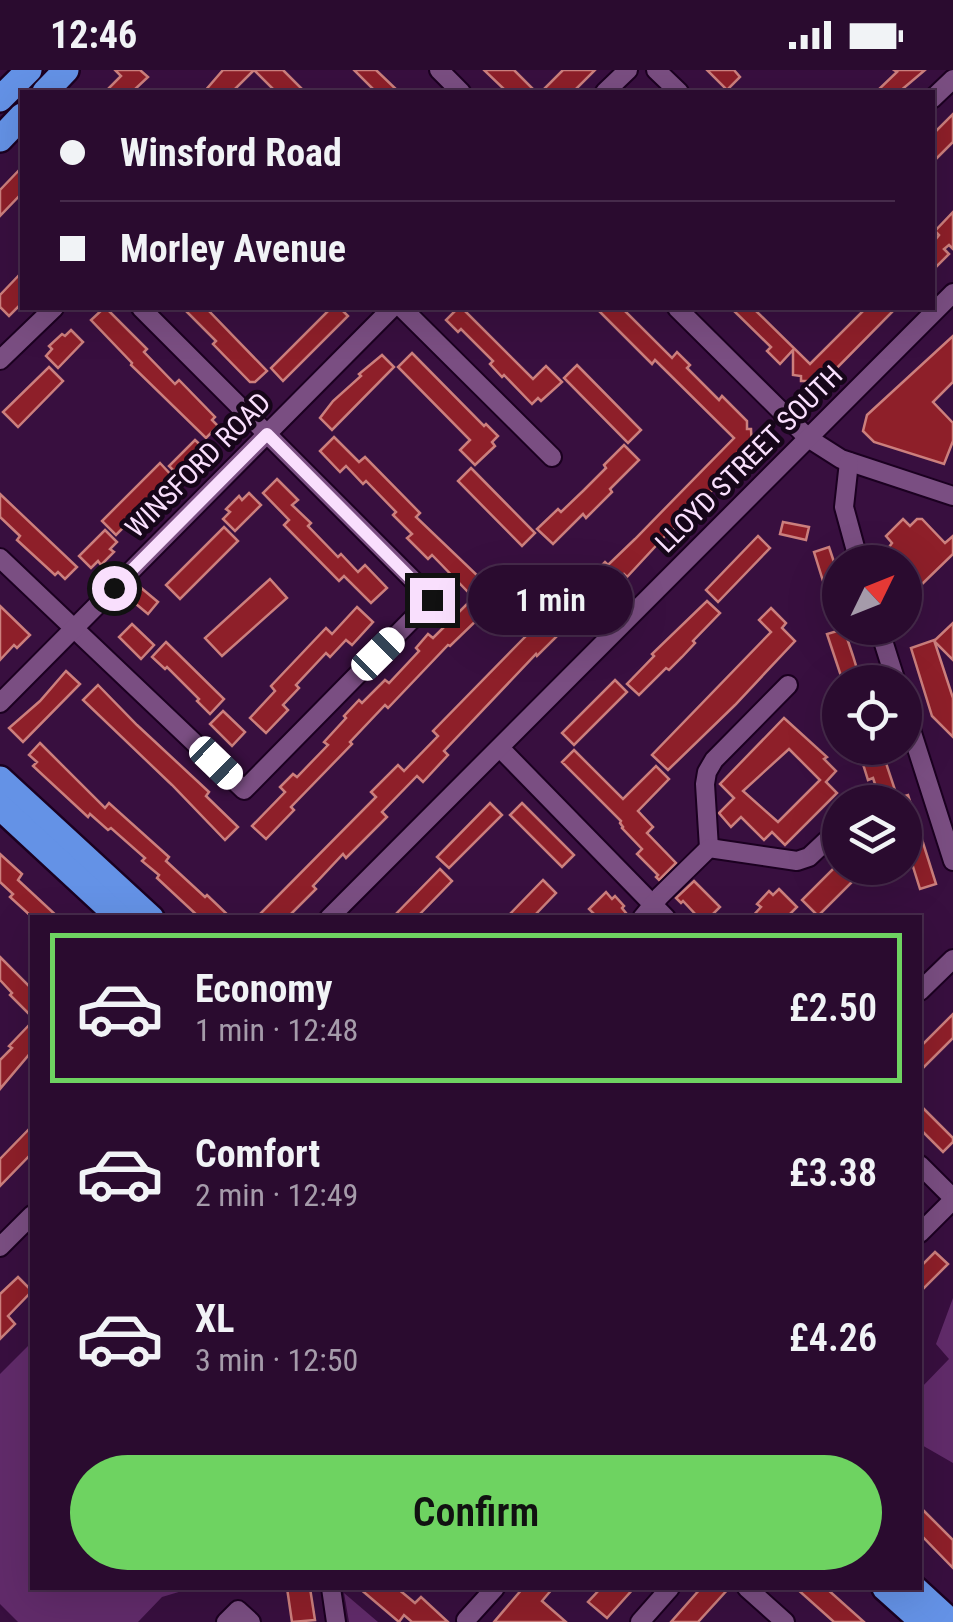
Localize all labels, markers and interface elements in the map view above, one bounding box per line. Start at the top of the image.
text: 12:46 [50,13,137,57]
text: Winsford Road [120,131,342,175]
text: Morley Avenue [120,227,346,271]
street label: LLOYD STREET SOUTH [649,359,849,559]
street label: WINSFORD ROAD [119,386,277,544]
north arrow [822,545,922,645]
map controls [822,545,922,885]
callout: 1 min [467,565,632,635]
route start [92,566,137,611]
route end [410,578,455,623]
text: 1 min [515,581,586,619]
car [346,622,410,686]
button: locate [822,665,922,765]
car [184,731,248,795]
button: layers [822,785,922,885]
icon: car [75,963,165,1053]
text: Economy [195,967,332,1011]
text: £2.50 [789,986,877,1030]
text: 1 min · 12:48 [195,1011,358,1049]
icon: car [75,1128,165,1218]
text: Comfort [195,1132,320,1176]
text: £3.38 [789,1151,877,1195]
text: 2 min · 12:49 [195,1176,358,1214]
icon: car [75,1293,165,1383]
text: XL [195,1297,234,1341]
text: £4.26 [789,1316,877,1360]
text: 3 min · 12:50 [195,1341,358,1379]
button: Confirm [70,1455,882,1570]

